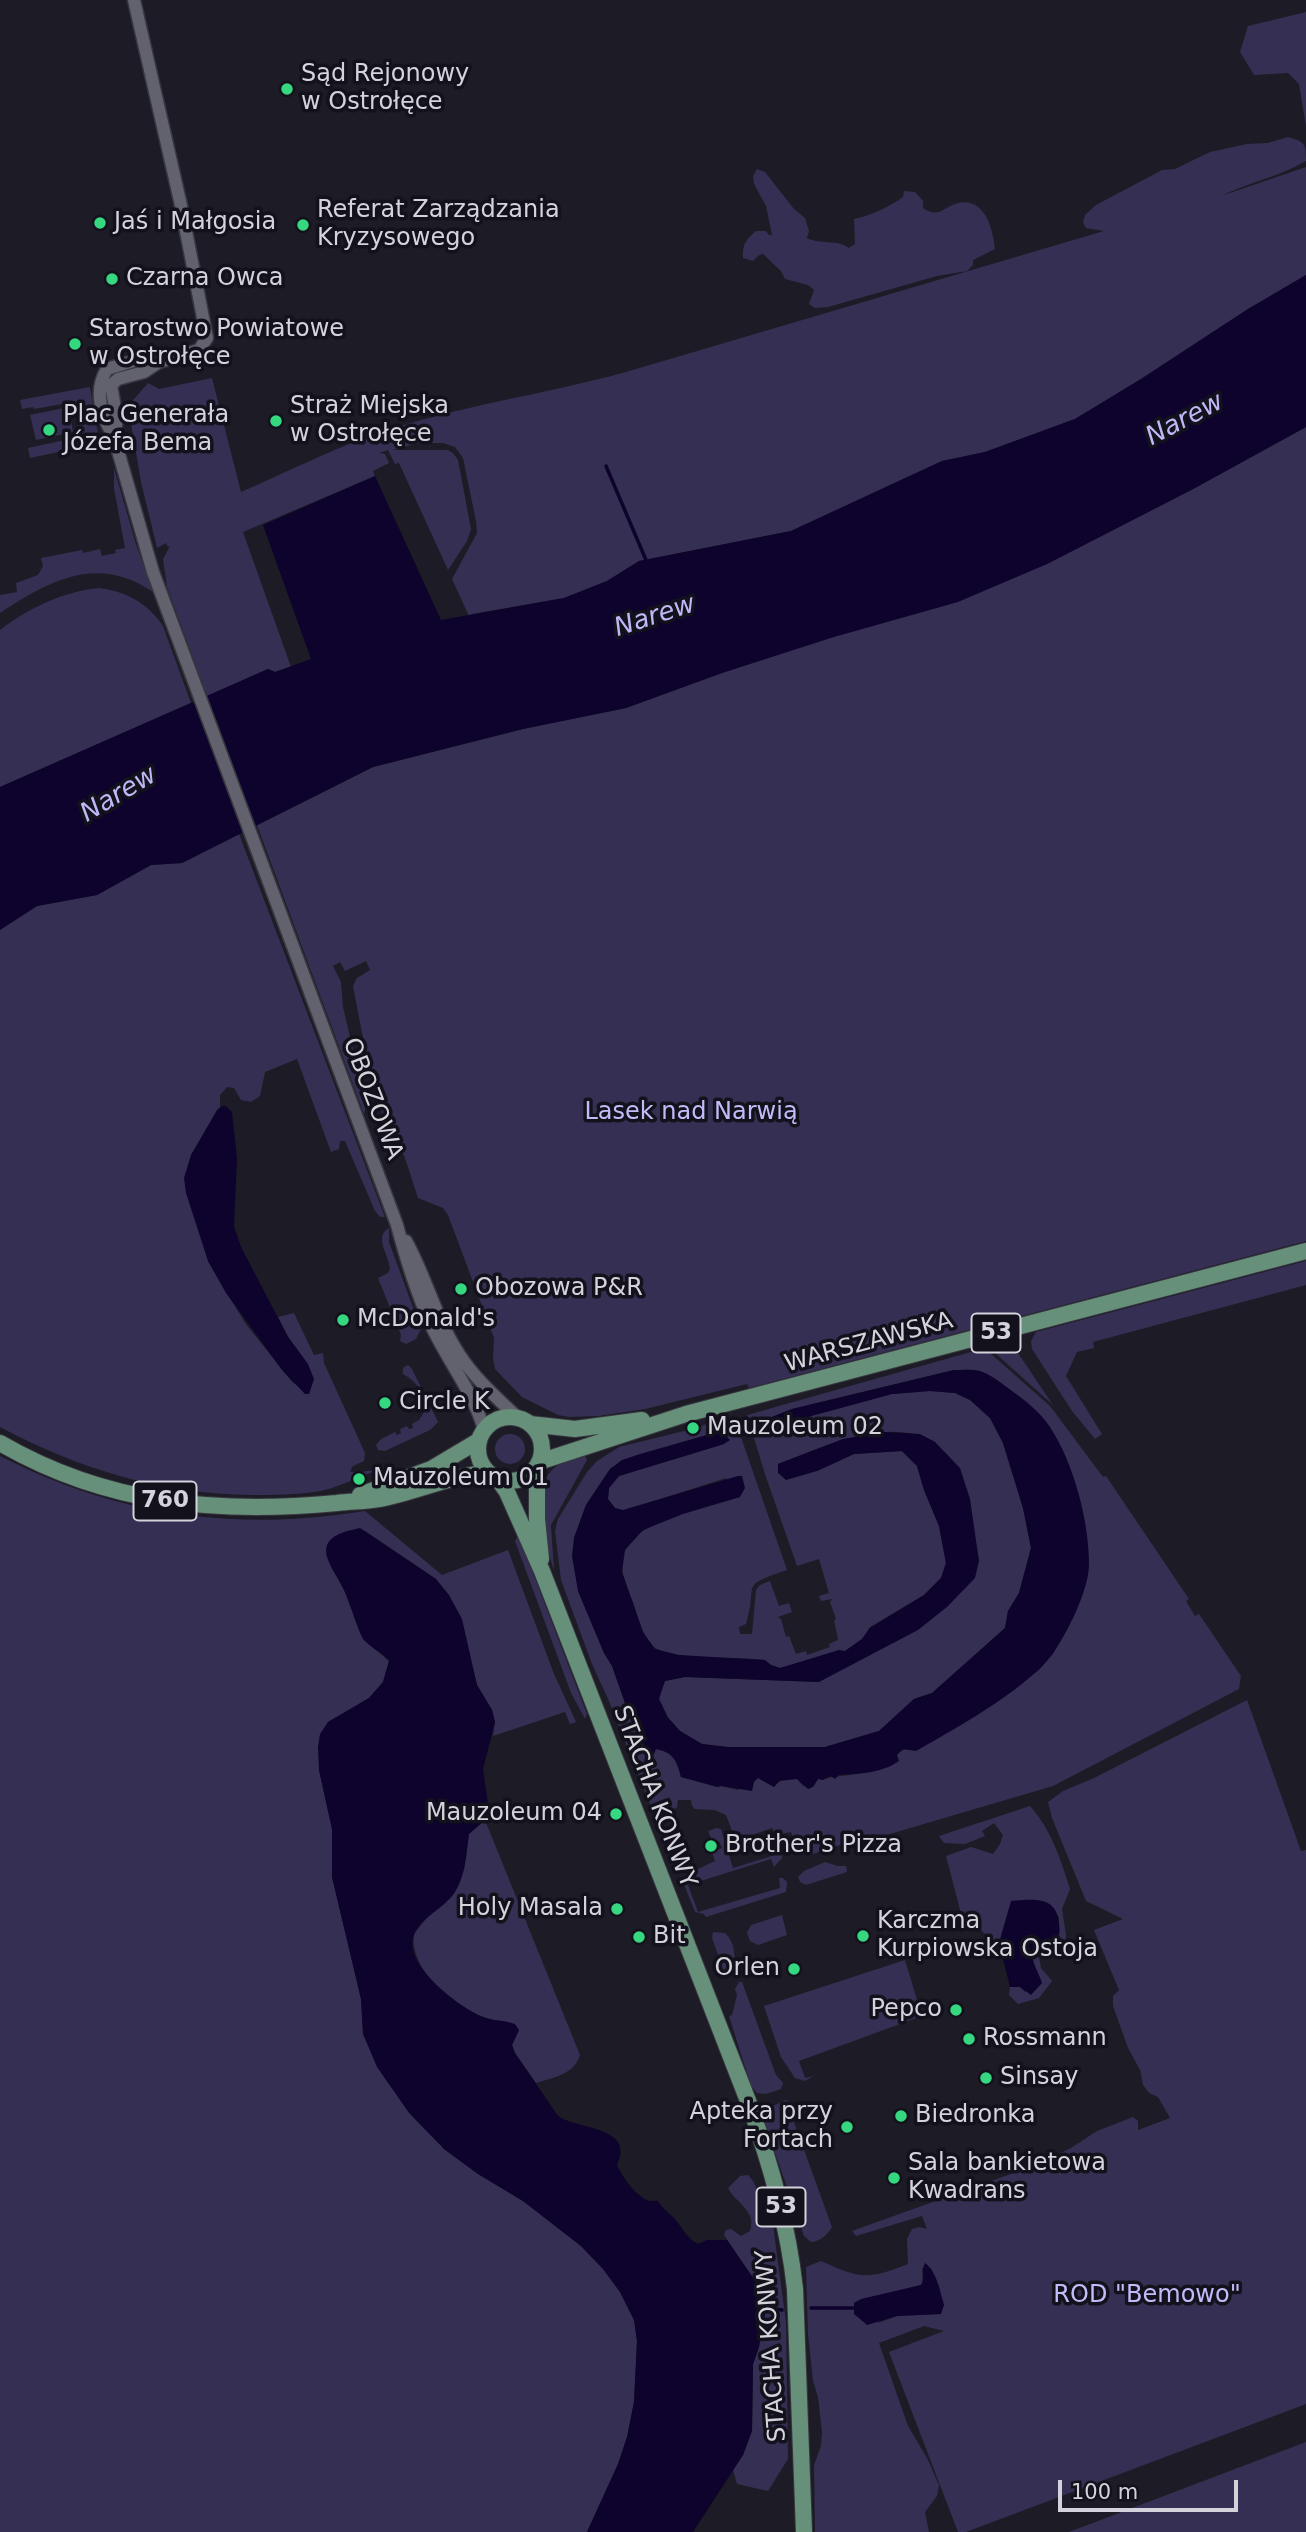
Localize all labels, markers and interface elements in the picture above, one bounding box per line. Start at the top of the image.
place label: Sąd Rejonowy w Ostrołęce [301,61,469,117]
marker: Sąd Rejonowy w Ostrołęce [279,81,295,97]
place label: Referat Zarządzania Kryzysowego [317,197,560,253]
place label: Jaś i Małgosia [114,209,276,237]
marker: Jaś i Małgosia [92,215,108,231]
marker: Referat Zarządzania Kryzysowego [295,217,311,233]
place label: Czarna Owca [126,265,283,293]
marker: Czarna Owca [104,271,120,287]
place label: Starostwo Powiatowe w Ostrołęce [89,316,344,372]
marker: Starostwo Powiatowe w Ostrołęce [67,336,83,352]
water label: Narew [1141,387,1229,453]
place label: Straż Miejska w Ostrołęce [290,393,449,449]
place label: Plac Generała Józefa Bema [63,402,229,458]
marker: Straż Miejska w Ostrołęce [268,413,284,429]
marker: Plac Generała Józefa Bema [41,422,57,438]
water label: Narew [611,589,699,645]
water label: Narew [75,760,163,830]
street label: OBOZOWA [336,1034,408,1164]
park label: Lasek nad Narwią [584,1099,798,1127]
place label: Obozowa P&R [475,1275,643,1303]
marker: Obozowa P&R [453,1281,469,1297]
place label: McDonald's [357,1306,495,1334]
street label: WARSZAWSKA [782,1307,956,1379]
marker: McDonald's [335,1312,351,1328]
road number: 53 [972,1314,1020,1352]
place label: Circle K [399,1389,490,1417]
marker: Circle K [377,1395,393,1411]
place label: Mauzoleum 02 [707,1414,883,1442]
marker: Mauzoleum 02 [685,1420,701,1436]
place label: Mauzoleum 01 [373,1465,549,1493]
marker: Mauzoleum 01 [351,1471,367,1487]
road number: 760 [134,1482,196,1520]
street label: STACHA KONWY [606,1702,702,1892]
place label: Mauzoleum 04 [426,1800,602,1828]
marker: Mauzoleum 04 [608,1806,624,1822]
place label: Brother's Pizza [725,1832,902,1860]
marker: Brother's Pizza [703,1838,719,1854]
place label: Holy Masala [458,1895,603,1923]
marker: Holy Masala [609,1901,625,1917]
place label: Karczma Kurpiowska Ostoja [877,1908,1098,1964]
place label: Bit [653,1923,686,1951]
marker: Karczma Kurpiowska Ostoja [855,1928,871,1944]
marker: Bit [631,1929,647,1945]
place label: Orlen [715,1955,780,1983]
marker: Orlen [786,1961,802,1977]
place label: Pepco [871,1996,942,2024]
marker: Pepco [948,2002,964,2018]
place label: Rossmann [983,2025,1107,2053]
marker: Rossmann [961,2031,977,2047]
place label: Sinsay [1000,2064,1079,2092]
marker: Sinsay [978,2070,994,2086]
place label: Apteka przy Fortach [689,2099,833,2155]
place label: Biedronka [915,2102,1036,2130]
marker: Biedronka [893,2108,909,2124]
marker: Apteka przy Fortach [839,2119,855,2135]
place label: Sala bankietowa Kwadrans [908,2150,1106,2206]
marker: Sala bankietowa Kwadrans [886,2170,902,2186]
road number: 53 [756,2188,806,2226]
street label: STACHA KONWY [751,2249,793,2443]
park label: ROD "Bemowo" [1053,2282,1241,2310]
scale bar [1061,2466,1241,2510]
text: 100 m [1071,2480,1138,2504]

